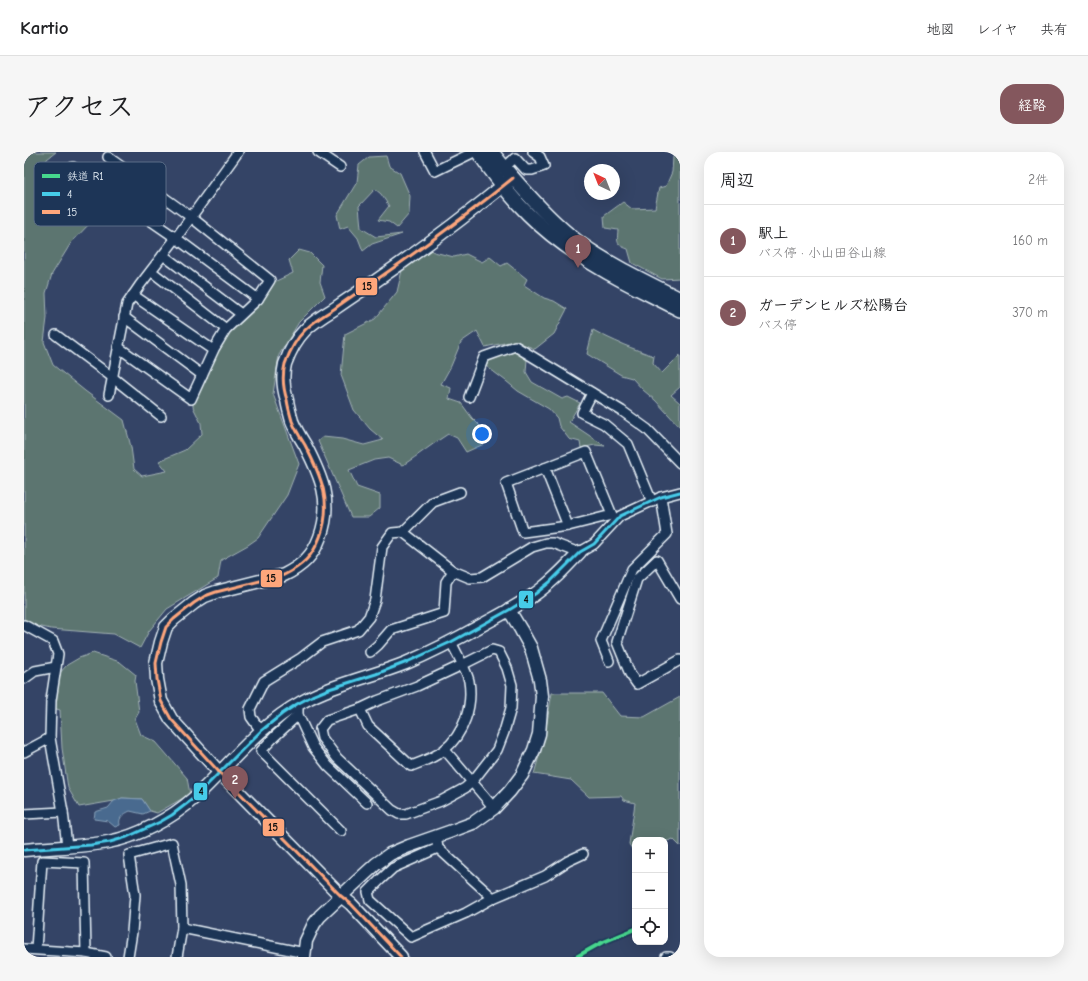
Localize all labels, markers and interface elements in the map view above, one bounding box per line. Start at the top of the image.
text: Kartio [20,17,69,39]
text: 地図 [927,21,955,38]
text: レイヤ [977,21,1018,38]
text: 共有 [1040,21,1068,38]
button: 経路 [1000,84,1064,124]
text: アクセス [24,91,134,123]
legend [34,162,166,226]
north arrow [584,164,620,200]
text: 鉄道 R1 [67,170,104,183]
text: 周辺 [720,171,754,190]
text: 2件 [1028,172,1048,187]
text: 4 [67,188,72,201]
text: 15 [67,206,77,219]
text: 駅上 [758,224,788,242]
text: 1 [730,233,736,248]
text: 160 m [1013,233,1048,248]
pin: 1 [565,235,591,268]
text: バス停 · 小山田谷山線 [758,245,886,260]
line badge: 15 [355,277,378,296]
text: 15 [362,280,372,293]
text: ガーデンヒルズ松陽台 [758,296,908,314]
text: 2 [730,305,736,320]
text: 370 m [1012,305,1048,320]
text: バス停 [758,317,797,332]
your location [472,424,492,444]
line badge: 15 [260,569,283,588]
text: 15 [266,572,276,585]
line badge: 4 [518,590,534,609]
text: 4 [523,593,529,606]
pin: 2 [222,766,248,799]
line badge: 4 [193,782,208,801]
text: 4 [198,785,204,798]
line badge: 15 [262,818,285,837]
text: 15 [268,821,278,834]
map controls [632,837,668,945]
button: + [632,837,668,873]
button: − [632,873,668,909]
button: locate [632,909,668,945]

